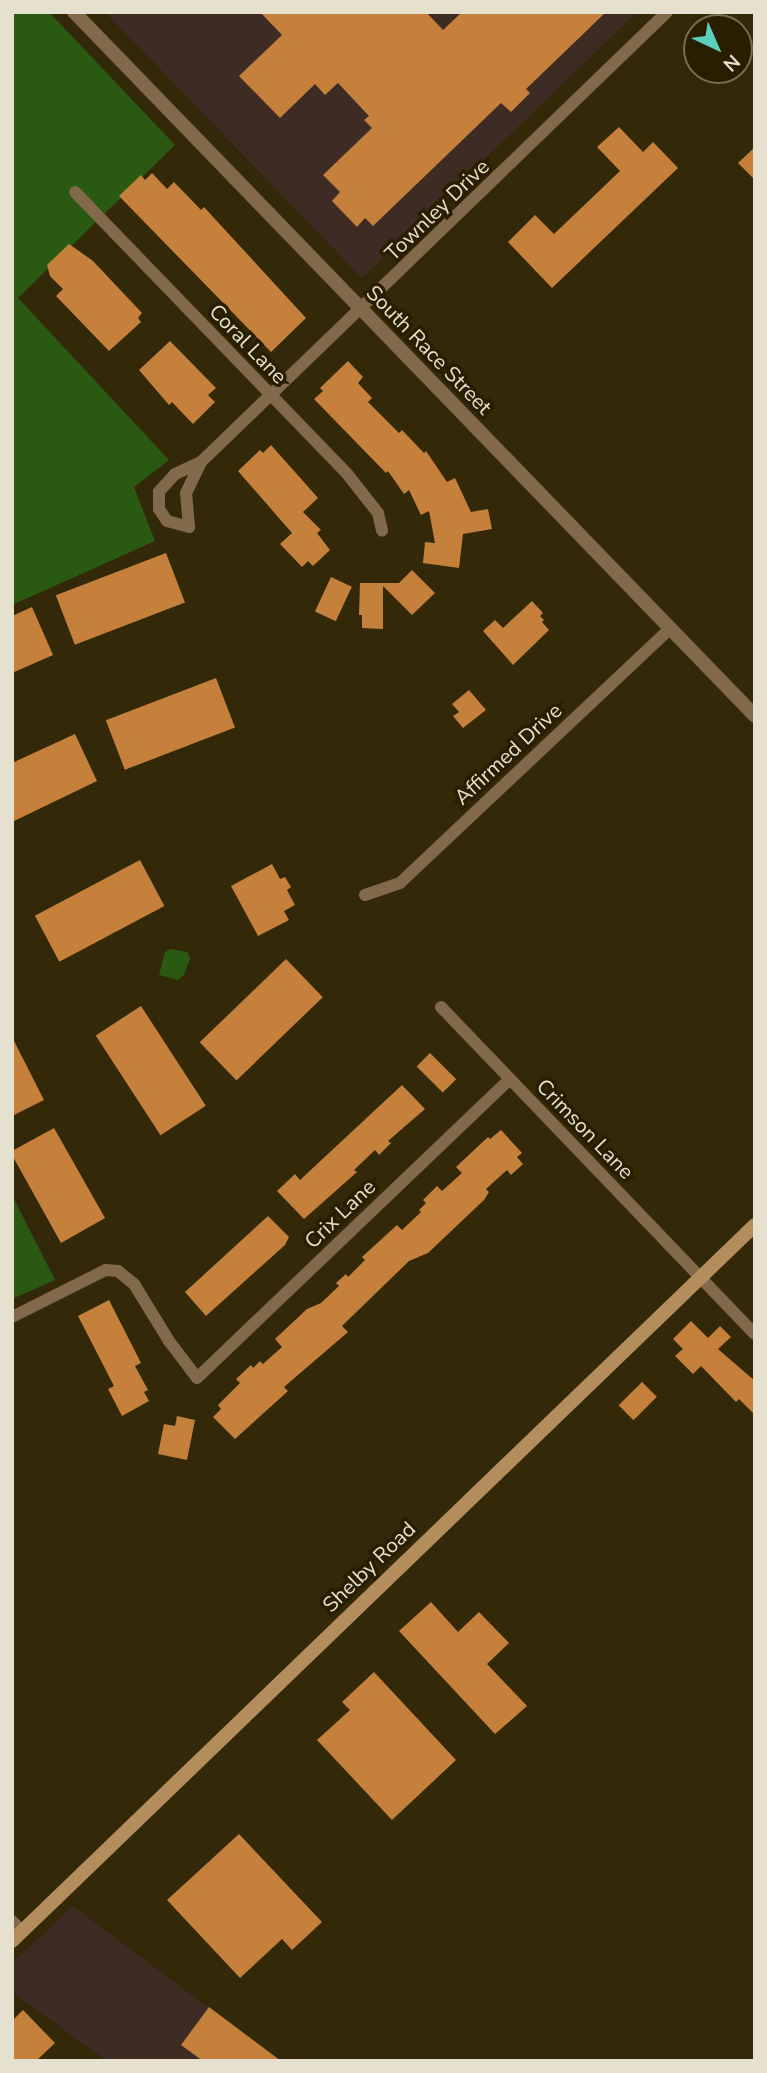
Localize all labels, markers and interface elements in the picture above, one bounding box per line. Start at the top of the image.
north arrow [683,14,753,84]
text: N [717,48,745,77]
street label: Townley Drive [380,154,494,266]
street label: South Race Street [361,280,497,420]
street label: Coral Lane [204,299,292,389]
street label: Affirmed Drive [449,698,567,810]
street label: Crimson Lane [531,1074,639,1184]
street label: Crix Lane [299,1174,381,1254]
street label: Shelby Road [317,1516,421,1618]

